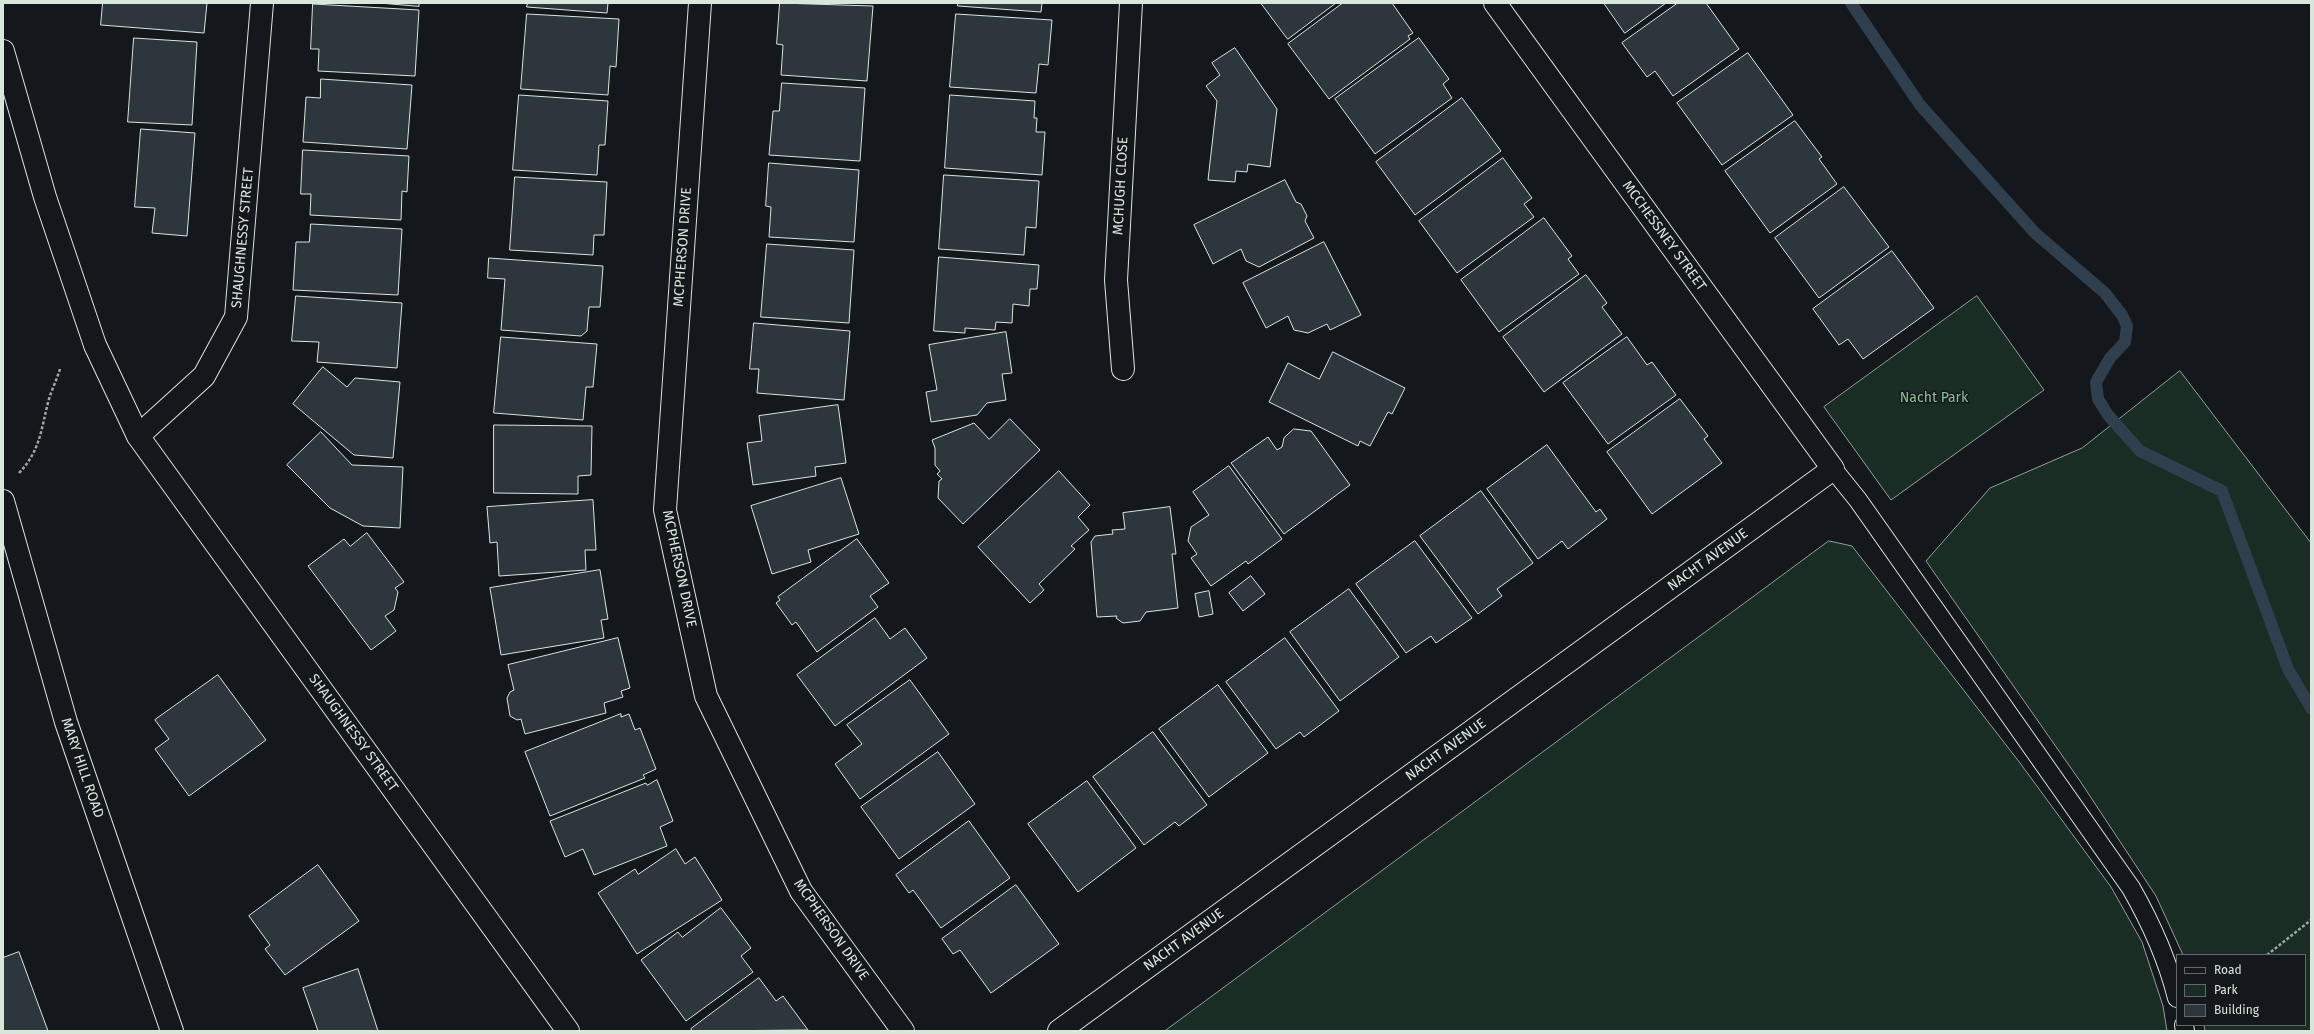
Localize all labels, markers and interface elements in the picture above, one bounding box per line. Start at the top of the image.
street label: MCHUGH CLOSE [1110,136,1132,236]
street label: SHAUGHNESSY STREET [228,167,258,309]
street label: MCCHESSNEY STREET [1618,178,1710,294]
street label: MCPHERSON DRIVE [670,187,696,307]
park label: Nacht Park [1900,390,1968,406]
street label: MCPHERSON DRIVE [658,509,700,629]
street label: NACHT AVENUE [1665,525,1751,595]
street label: SHAUGHNESSY STREET [305,671,401,795]
street label: NACHT AVENUE [1403,715,1489,785]
street label: MARY HILL ROAD [57,716,107,820]
street label: MCPHERSON DRIVE [790,876,872,984]
street label: NACHT AVENUE [1141,905,1227,975]
legend [2176,954,2306,1026]
text: Road [2214,963,2242,977]
text: Park [2214,983,2238,997]
text: Building [2214,1003,2259,1017]

